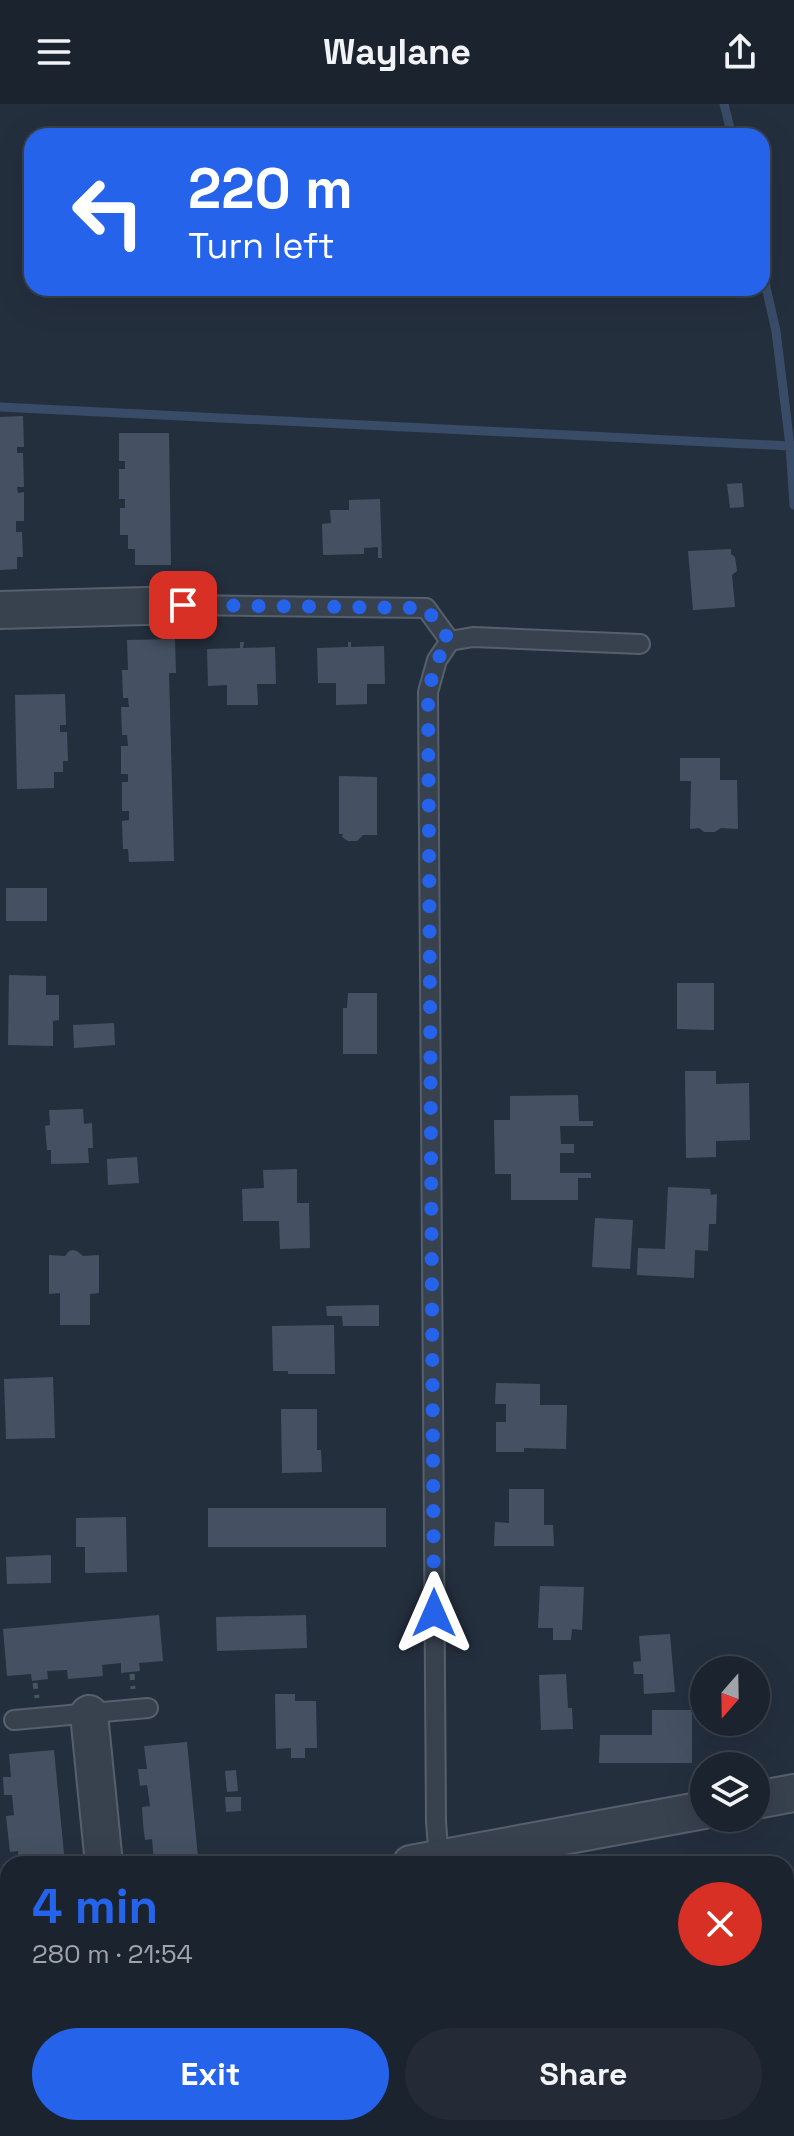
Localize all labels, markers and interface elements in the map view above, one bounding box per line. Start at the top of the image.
text: Waylane [323,29,471,75]
icon: menu [32,30,76,74]
icon: share [718,30,762,74]
text: 220 m [188,153,353,224]
icon: left [56,160,160,264]
text: Turn left [188,223,335,269]
pin [149,571,217,639]
icon: arrive [161,583,205,627]
position arrow [392,1571,476,1655]
north arrow [690,1656,770,1736]
map controls [690,1656,770,1832]
button: layers [690,1752,770,1832]
text: 4 min [32,1876,158,1937]
button: close [678,1882,762,1966]
text: 280 m · 21:54 [32,1937,193,1971]
button: Exit [32,2028,389,2120]
button: Share [405,2028,762,2120]

